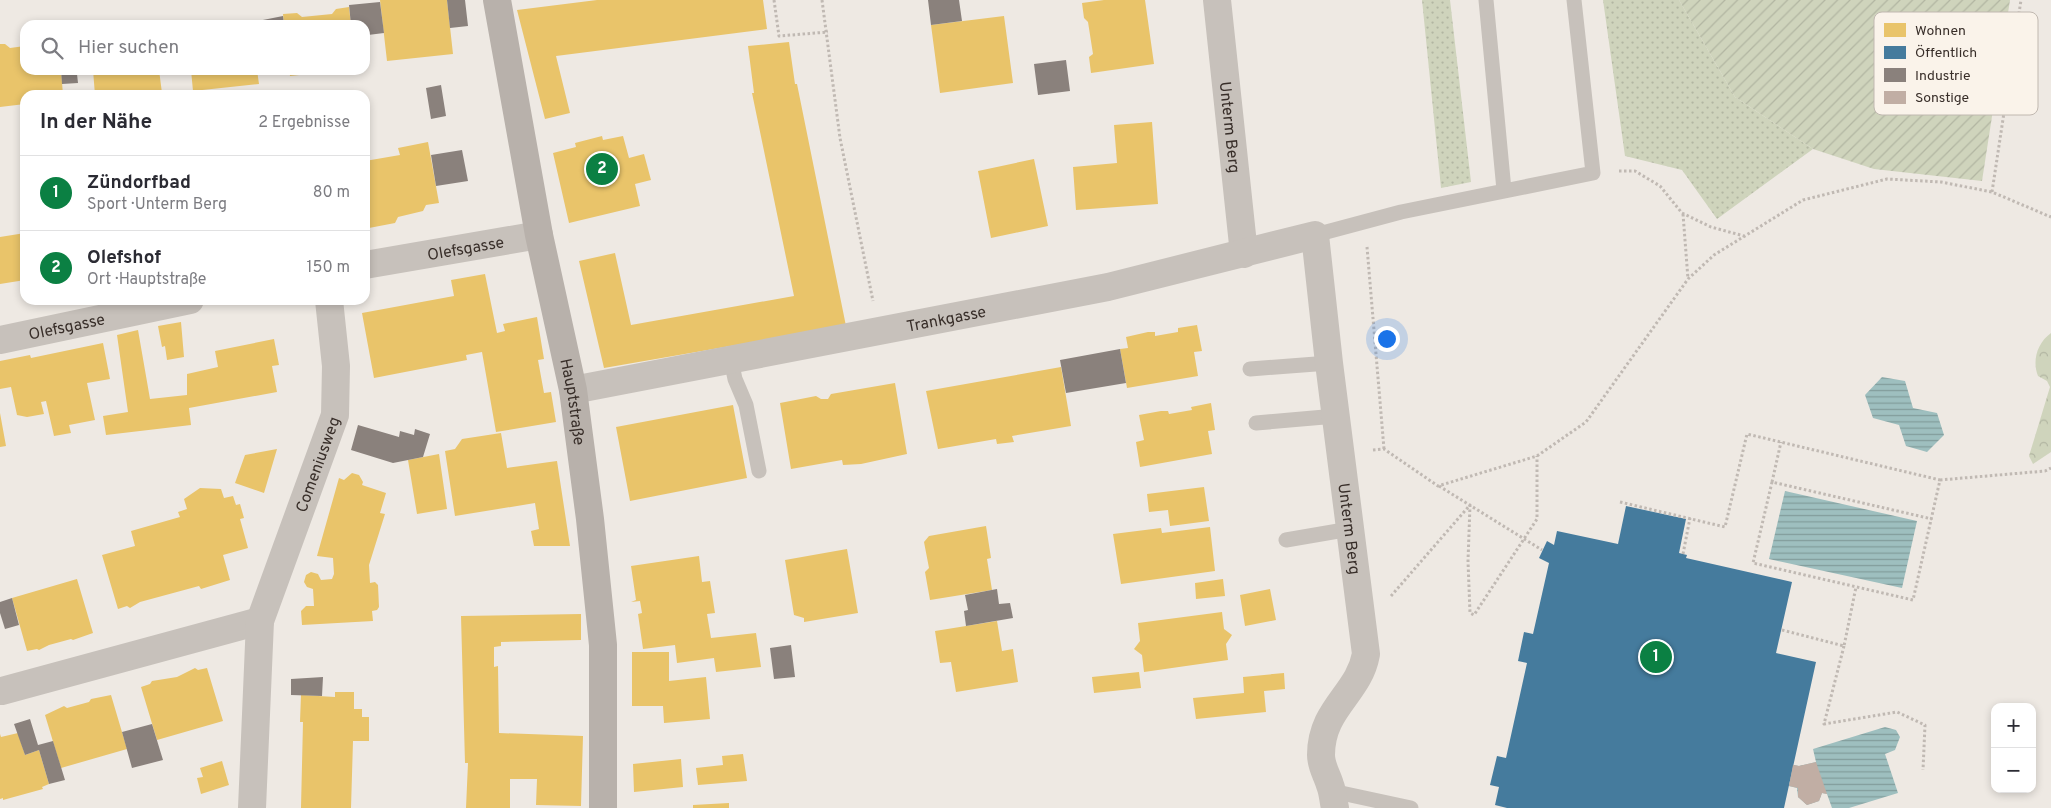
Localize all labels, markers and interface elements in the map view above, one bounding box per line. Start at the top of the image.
legend [1874,12,2038,115]
search box [20,20,370,75]
text: Wohnen [1915,23,1966,40]
icon: search [38,34,66,62]
text: Hier suchen [78,36,179,60]
text: Öffentlich [1915,44,1977,62]
text: Industrie [1915,68,1970,85]
street label: Unterm Berg [1214,81,1243,174]
text: Sonstige [1915,90,1969,107]
text: In der Nähe [40,109,152,136]
text: 2 Ergebnisse [258,113,350,133]
pin: 2 [586,150,618,188]
text: Zündorfbad [87,171,191,195]
text: 1 [53,183,59,203]
text: 80 m [313,183,350,203]
text: Sport · Unterm Berg [87,195,227,215]
street label: Olefsgasse [426,233,506,266]
text: Olefshof [87,246,161,270]
text: 2 [51,258,61,278]
text: 150 m [307,258,350,278]
text: Ort · Hauptstraße [87,270,206,290]
street label: Trankgasse [905,303,988,338]
street label: Olefsgasse [27,310,107,346]
your location [1374,326,1400,352]
street label: Hauptstraße [554,357,588,447]
street label: Comeniusweg [292,414,346,516]
street label: Unterm Berg [1332,482,1364,576]
pin: 1 [1640,638,1672,676]
map controls [1991,703,2036,793]
button: + [1991,703,2036,748]
button: − [1991,748,2036,793]

